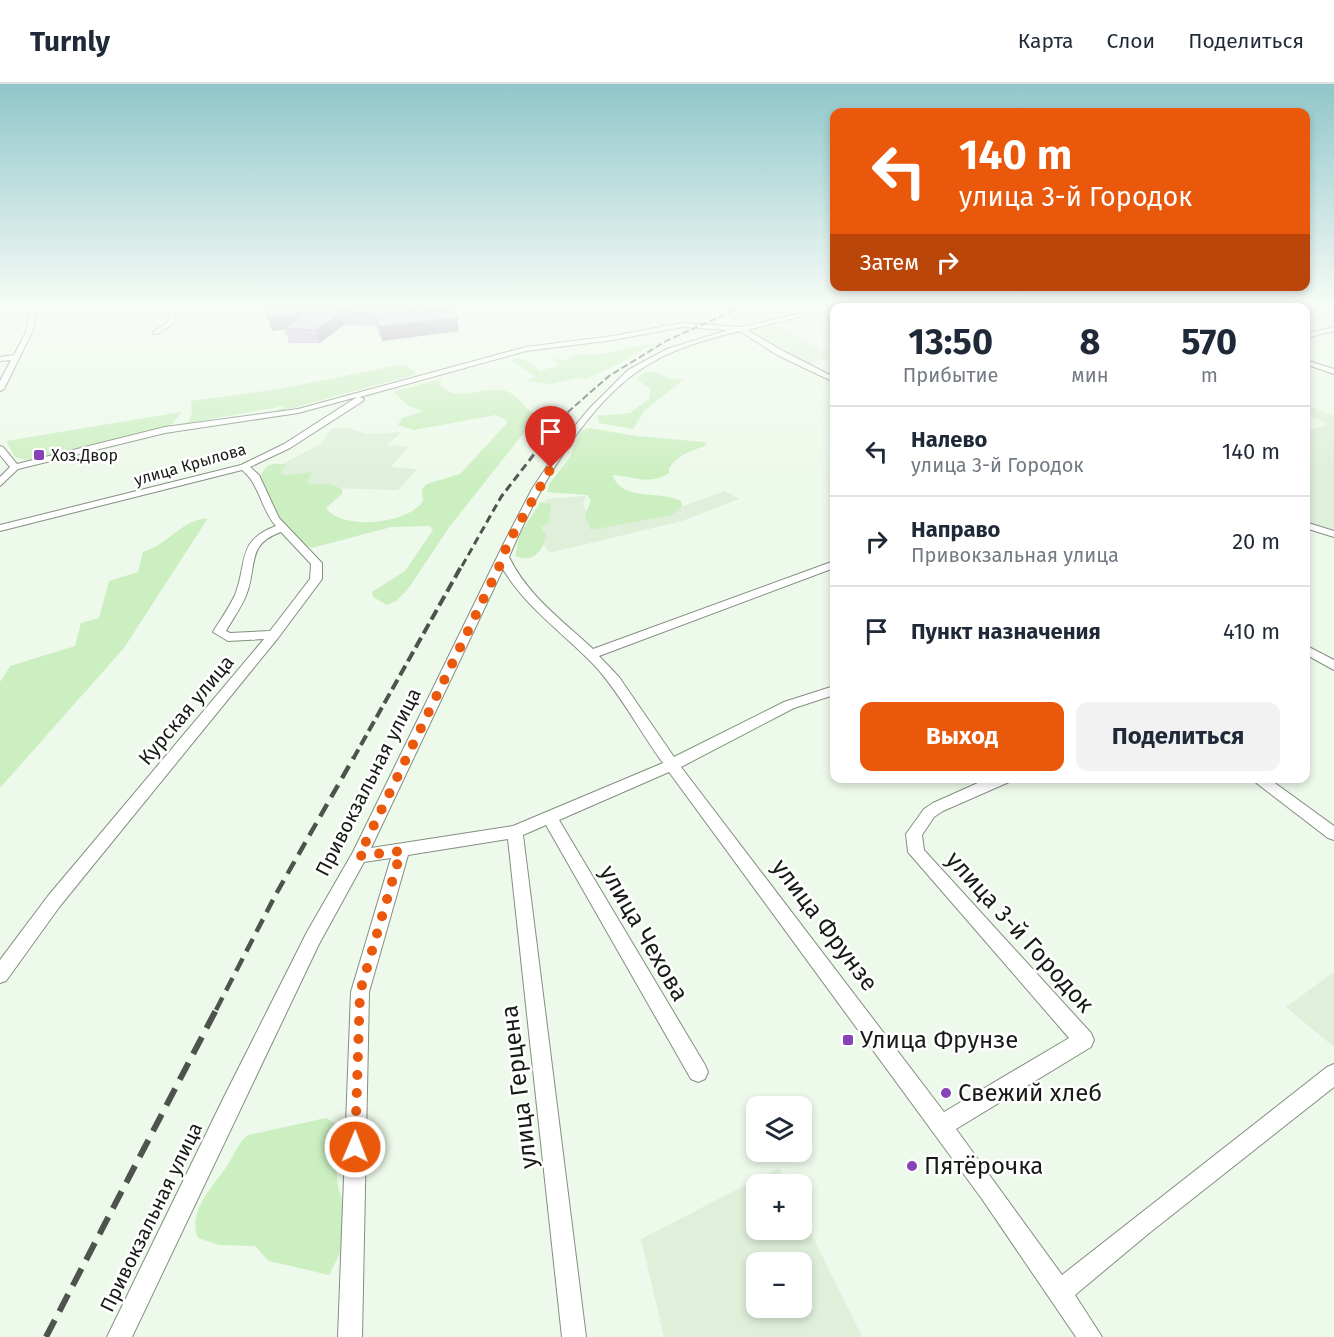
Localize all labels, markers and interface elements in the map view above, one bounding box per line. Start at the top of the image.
text: Turnly [30,25,110,58]
text: Карта [1018,28,1074,54]
text: Слои [1107,28,1155,54]
text: Поделиться [1188,28,1304,54]
text: 140 m [959,130,1072,180]
icon: left [860,132,938,210]
text: улица 3-й Городок [959,181,1192,213]
icon: right [931,246,964,279]
text: Затем [860,249,919,276]
text: 13:50 [908,320,993,364]
text: 8 [1079,320,1100,364]
text: 570 [1181,320,1237,364]
text: Прибытие [903,363,998,387]
text: мин [1071,363,1109,387]
text: m [1201,363,1218,387]
pin [525,406,576,468]
icon: arrive [534,415,567,448]
text: Налево [911,426,987,453]
icon: left [860,435,893,468]
text: 140 m [1222,438,1280,465]
street label: улица Крылова [132,439,248,490]
place label: Хоз.Двор [51,446,118,465]
marker: Хоз.Двор [32,448,46,462]
text: улица 3-й Городок [911,453,1084,477]
text: Направо [911,516,1000,543]
icon: right [860,525,893,558]
text: 20 m [1232,528,1280,555]
text: Привокзальная улица [911,543,1119,567]
icon: arrive [860,615,893,648]
text: Пункт назначения [911,618,1101,645]
text: 410 m [1223,618,1280,645]
street label: Курская улица [133,650,239,770]
street label: Привокзальная улица [310,684,426,880]
button: Выход [860,702,1064,771]
button: Поделиться [1076,702,1280,771]
street label: улица 3-й Городок [940,846,1100,1019]
street label: улица Фрунзе [766,853,884,997]
street label: улица Чехова [594,860,694,1006]
street label: улица Герцена [495,1004,543,1170]
place label: Улица Фрунзе [860,1026,1018,1054]
marker: Улица Фрунзе [841,1033,855,1047]
place label: Свежий хлеб [958,1079,1102,1107]
marker: Свежий хлеб [939,1086,953,1100]
map controls [746,1096,812,1318]
button: layers [746,1096,812,1162]
position arrow [323,1115,387,1179]
street label: Привокзальная улица [95,1118,207,1316]
place label: Пятёрочка [924,1152,1043,1180]
marker: Пятёрочка [905,1159,919,1173]
button: + [746,1174,812,1240]
button: − [746,1252,812,1318]

